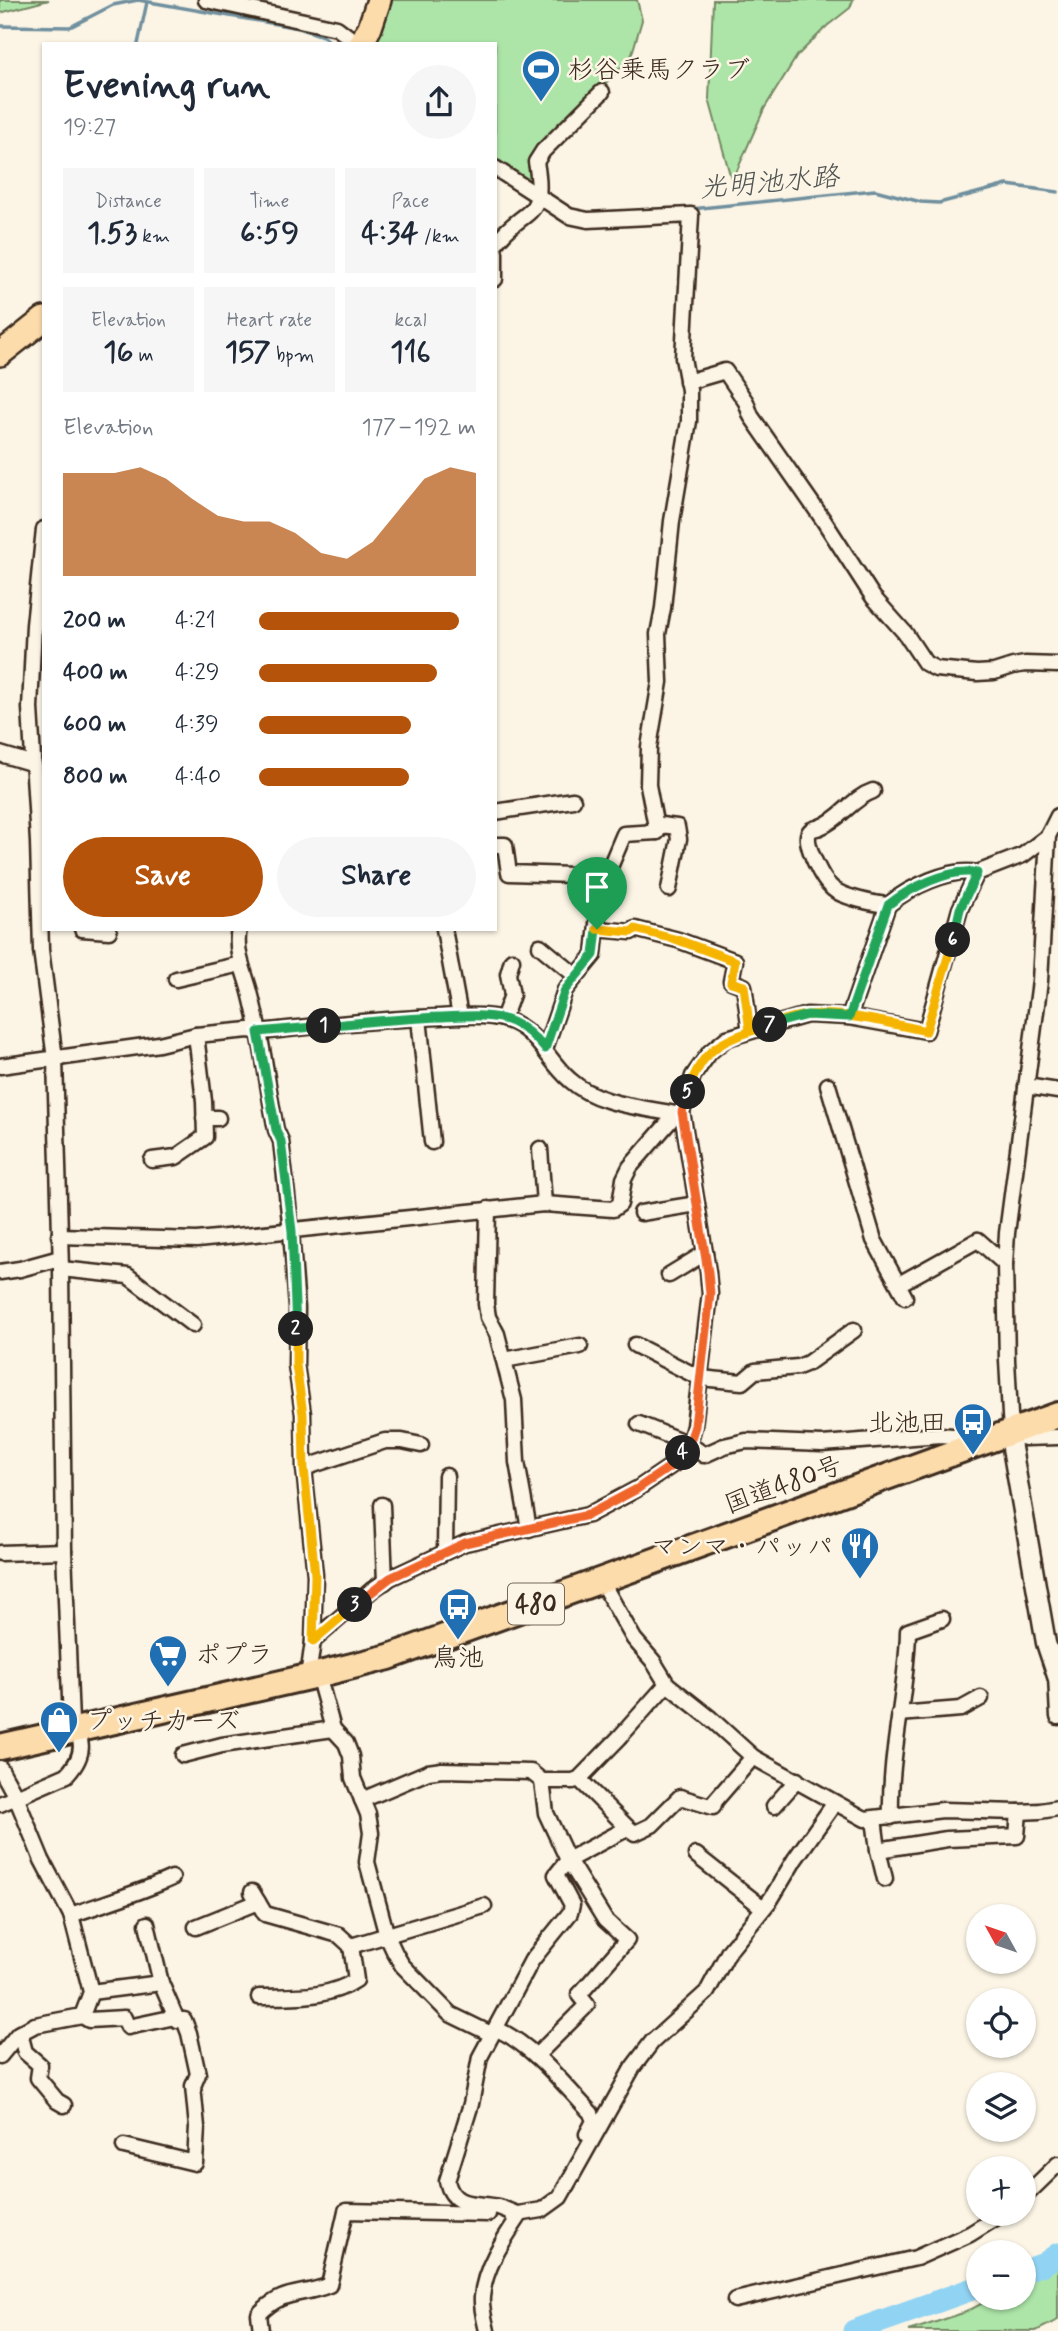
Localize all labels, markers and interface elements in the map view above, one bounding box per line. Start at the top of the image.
sports icon: 杉谷乗馬クラブ [520,48,562,103]
place label: 杉谷乗馬クラブ [568,54,750,88]
text: Evening run [63,62,270,111]
button: share [402,65,476,139]
text: 19:27 [63,113,116,143]
water label: 光明池水路 [698,159,843,208]
text: Distance [95,189,162,214]
text: Time [250,189,289,214]
text: Pace [392,189,429,214]
text: 1.53 [87,214,137,253]
text: 6:59 [240,214,299,253]
text: 4:34 [361,214,419,253]
text: km [137,224,170,249]
text: /km [419,224,460,249]
text: Elevation [91,308,166,333]
text: Heart rate [227,308,312,333]
text: kcal [395,308,426,333]
text: 16 [103,333,133,372]
text: 157 [225,333,271,372]
text: 116 [390,333,431,372]
text: m [133,343,154,368]
text: bpm [271,343,314,368]
text: Elevation [63,413,154,443]
text: 177–192 m [361,413,476,443]
text: 200 m [63,606,126,636]
text: 4:21 [175,606,216,636]
text: 400 m [63,658,128,688]
text: 4:29 [175,658,220,688]
text: 600 m [63,710,126,740]
text: 4:39 [175,710,219,740]
text: 800 m [63,762,127,792]
text: 4:40 [175,762,221,792]
button: Save [63,837,263,917]
button: Share [277,837,476,917]
pin [567,857,627,929]
icon: arrive [578,868,616,906]
pin: 6 [936,922,970,958]
text: 6 [948,927,957,952]
pin: 7 [752,1007,788,1042]
pin: 1 [306,1009,342,1044]
text: 7 [764,1012,775,1037]
text: 1 [319,1013,328,1038]
pin: 5 [670,1074,706,1110]
text: 5 [682,1079,693,1104]
pin: 2 [278,1312,314,1346]
text: 2 [291,1316,300,1341]
bus stop icon: 北池田 [952,1401,994,1456]
place label: 北池田 [868,1407,946,1441]
pin: 4 [666,1436,700,1470]
text: 4 [677,1440,688,1465]
street label: 国道480号 [720,1449,847,1523]
restaurant icon: マンマ・パッパ [839,1525,881,1580]
place label: マンマ・パッパ [651,1531,833,1565]
road number: 480 [508,1584,564,1624]
bus stop icon: 鳥池 [437,1586,479,1641]
pin: 3 [338,1588,372,1622]
text: 3 [350,1592,359,1617]
supermarket icon: ポプラ [147,1633,189,1688]
place label: ポプラ [195,1639,273,1673]
place label: 鳥池 [432,1642,484,1676]
shop icon: プッチカーズ [38,1699,80,1754]
place label: プッチカーズ [86,1705,240,1739]
north arrow [966,1904,1036,1974]
map controls [966,1904,1036,2310]
button: locate [966,1988,1036,2058]
button: layers [966,2072,1036,2142]
button: + [966,2156,1036,2226]
button: − [966,2240,1036,2310]

